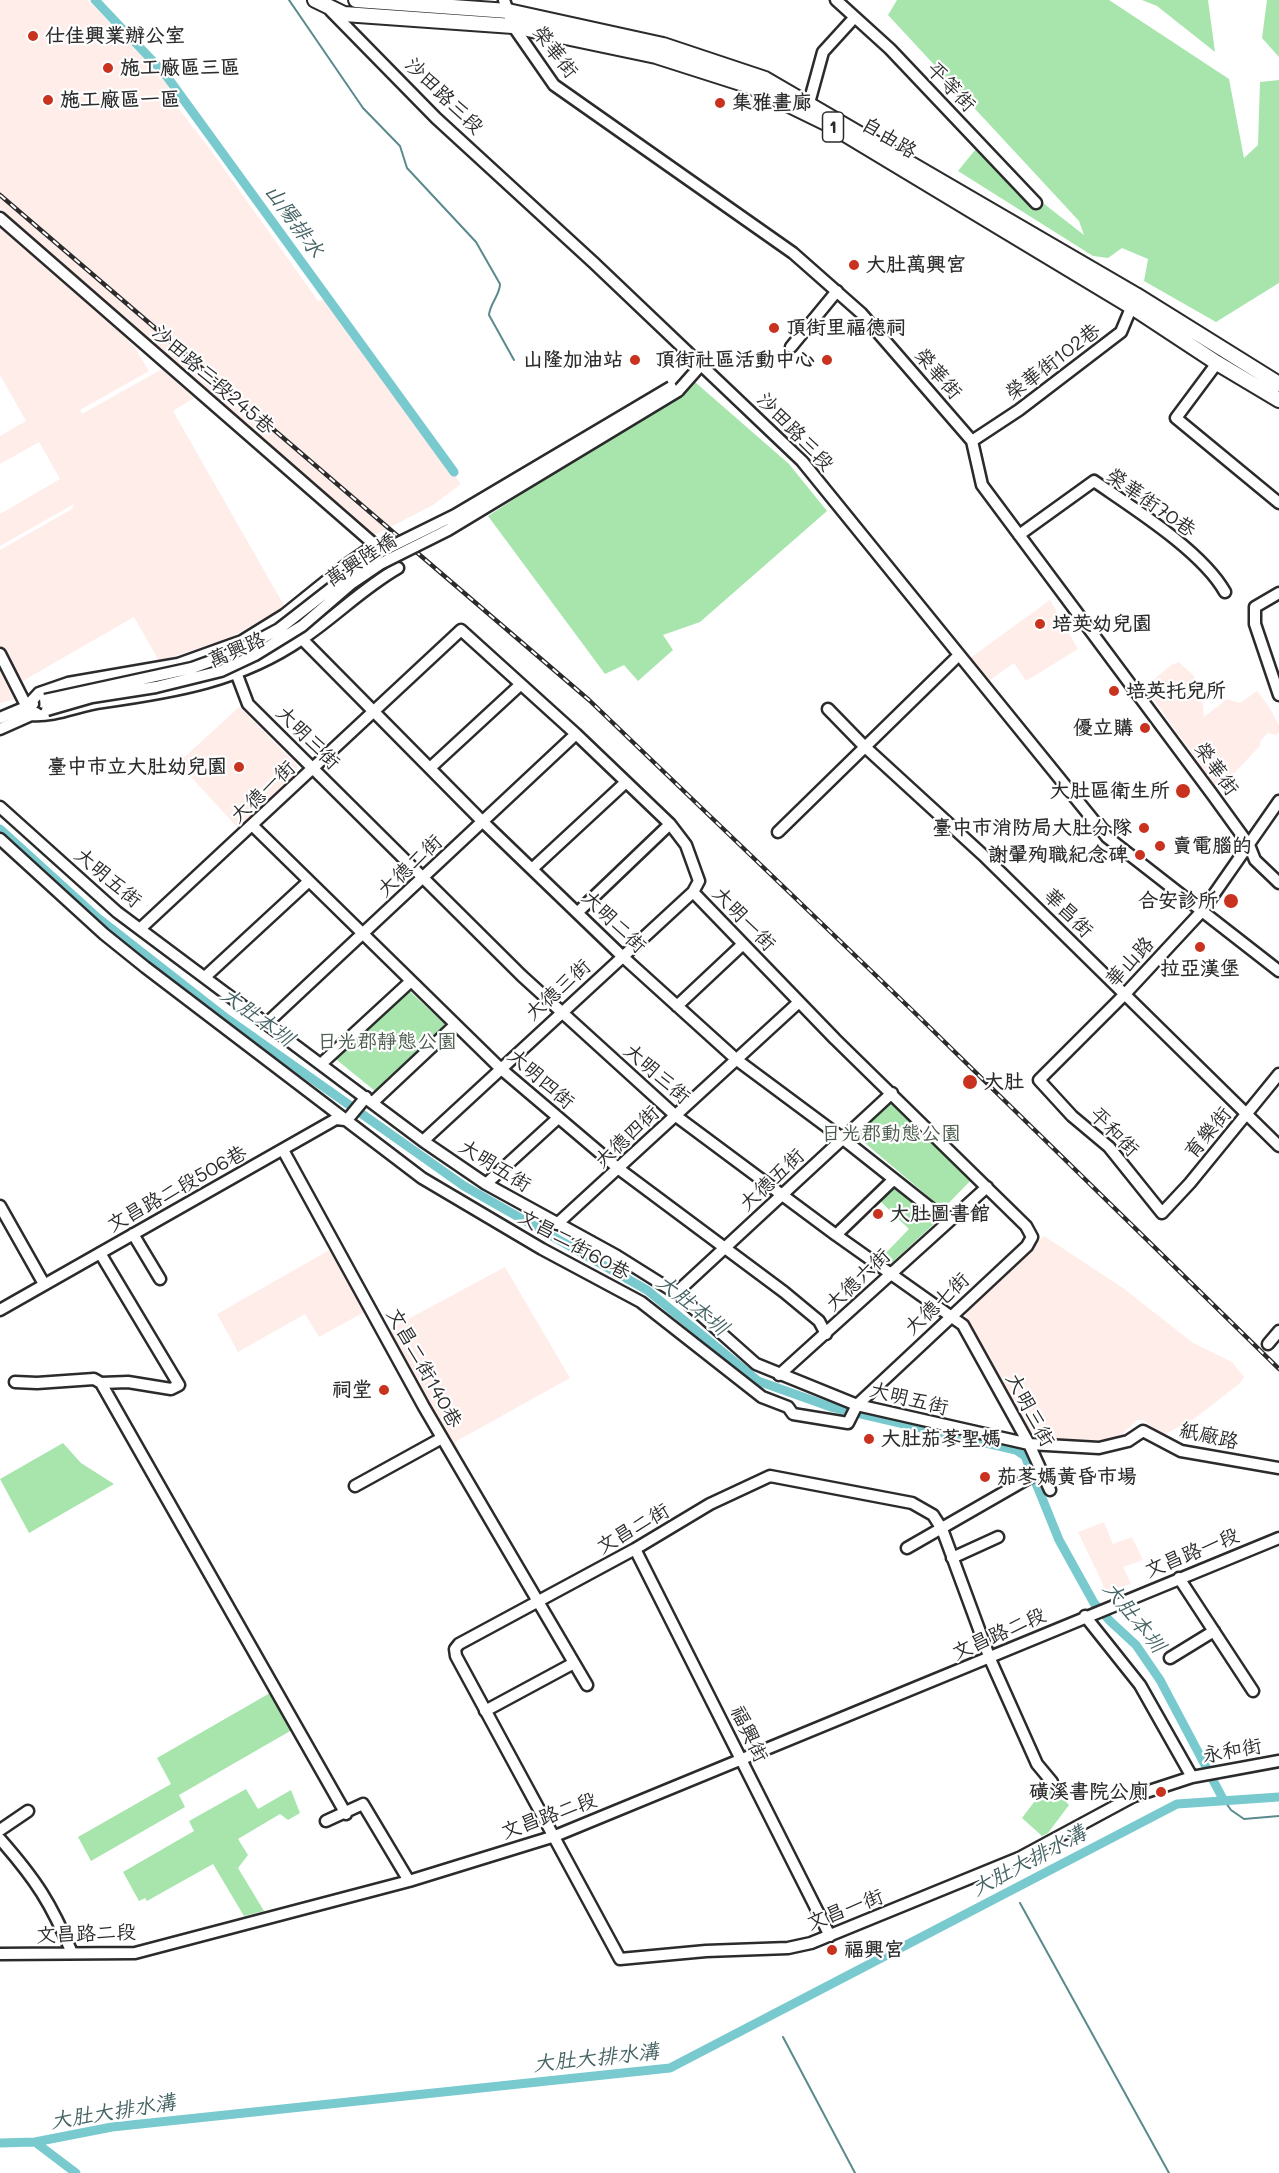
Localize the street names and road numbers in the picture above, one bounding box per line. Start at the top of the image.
street label: 榮華街 [527,21,583,83]
street label: 沙田路三段 [400,53,488,139]
street label: 平等街 [922,57,980,117]
road number: 1 [822,112,844,142]
street label: 自由路 [857,112,921,164]
street label: 榮華街102巷 [1001,319,1105,405]
street label: 沙田路三段245巷 [147,320,279,440]
street label: 榮華街 [909,343,967,405]
street label: 沙田路三段 [752,388,838,476]
street label: 榮華街70巷 [1102,463,1200,543]
street label: 萬興陸橋 [321,528,401,592]
street label: 萬興路 [205,627,269,673]
street label: 大明三街 [271,701,345,775]
street label: 榮華街 [1189,738,1243,800]
street label: 大德一街 [226,756,300,828]
street label: 大德二街 [373,830,447,902]
street label: 大明五街 [70,843,146,913]
street label: 大明一街 [708,882,780,956]
street label: 華昌街 [1038,883,1098,943]
street label: 大明二街 [577,886,651,958]
street label: 華山路 [1101,932,1159,992]
street label: 大德三街 [520,954,596,1026]
street label: 大明三街 [619,1039,695,1109]
street label: 大明四街 [503,1044,579,1114]
street label: 大德四街 [590,1101,664,1173]
street label: 平和街 [1084,1102,1144,1162]
street label: 育樂街 [1180,1102,1236,1164]
street label: 大明五街 [455,1135,535,1197]
street label: 文昌路二段506巷 [103,1141,251,1237]
street label: 大德五街 [735,1144,809,1216]
street label: 文昌二街60巷 [514,1204,634,1286]
street label: 大德六街 [821,1244,895,1316]
street label: 大德七街 [900,1268,974,1340]
street label: 文昌二街140巷 [381,1304,467,1432]
street label: 大明三街 [1001,1369,1059,1451]
street label: 大明五街 [867,1378,951,1420]
street label: 紙廠路 [1177,1418,1241,1454]
street label: 文昌二街 [592,1499,674,1559]
street label: 文昌路一段 [1141,1523,1243,1583]
street label: 文昌路二段 [948,1603,1050,1665]
street label: 福興街 [725,1702,773,1766]
street label: 永和街 [1200,1734,1264,1768]
street label: 文昌路二段 [498,1788,600,1844]
street label: 文昌一街 [803,1884,887,1936]
street label: 文昌路二段 [36,1920,136,1948]

